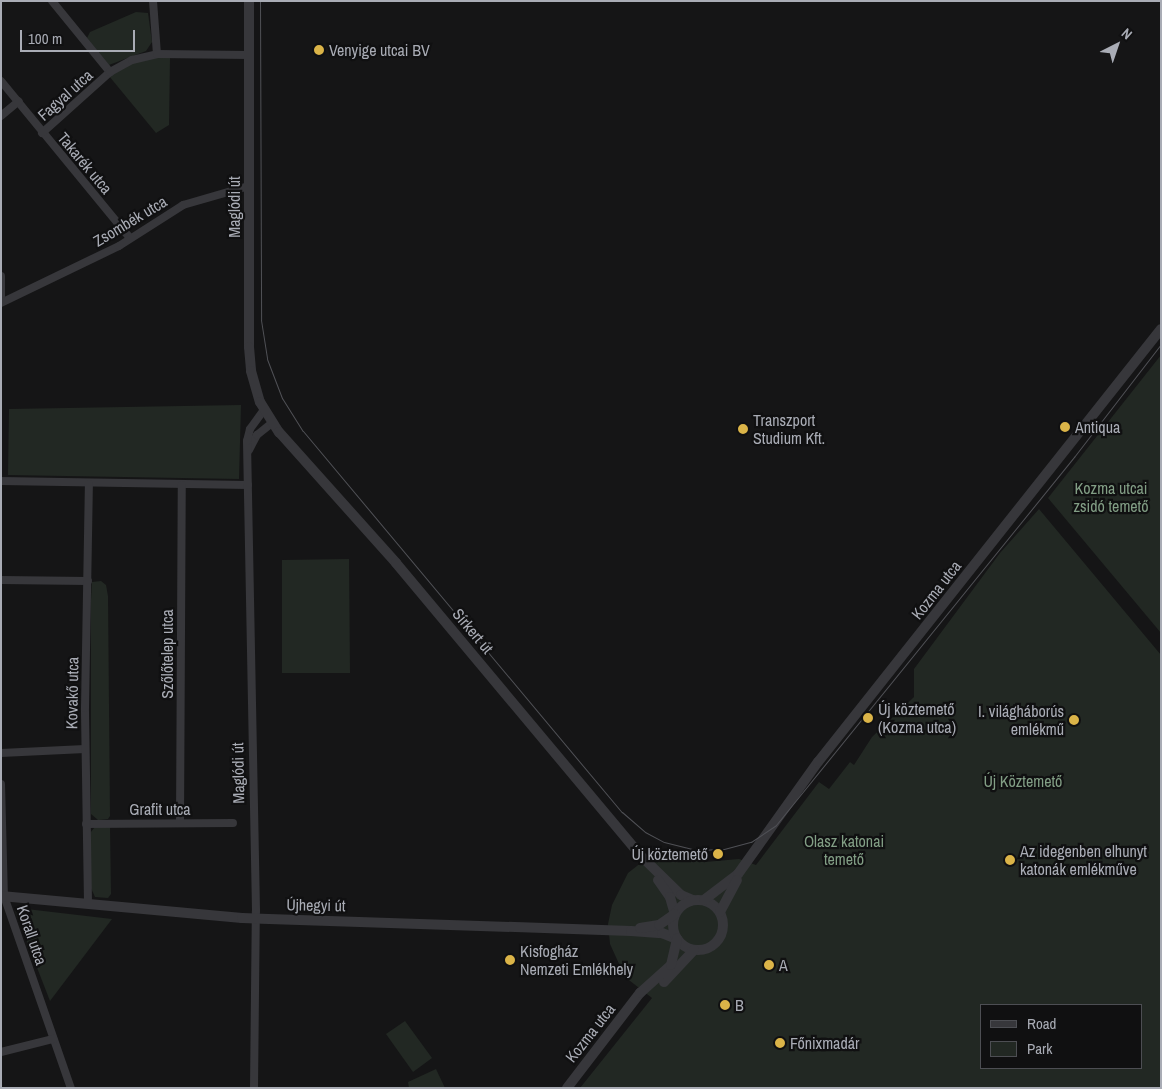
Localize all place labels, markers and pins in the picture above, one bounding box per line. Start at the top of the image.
place label: Venyige utcai BV [329,40,430,60]
marker: Venyige utcai BV [313,44,325,56]
place label: Transzport Studium Kft. [753,410,825,448]
place label: Antiqua [1075,417,1120,437]
marker: Antiqua [1059,421,1071,433]
marker: Transzport Studium Kft. [737,423,749,435]
place label: Új köztemető (Kozma utca) [878,699,956,737]
place label: I. világháborús emlékmű [978,701,1064,739]
marker: Új köztemető (Kozma utca) [862,712,874,724]
marker: I. világháborús emlékmű [1068,714,1080,726]
place label: Az idegenben elhunyt katonák emlékműve [1020,841,1147,879]
place label: Új köztemető [631,844,708,864]
marker: Új köztemető [712,848,724,860]
marker: Az idegenben elhunyt katonák emlékműve [1004,854,1016,866]
place label: Kisfogház Nemzeti Emlékhely [520,941,633,979]
marker: Kisfogház Nemzeti Emlékhely [504,954,516,966]
place label: A [779,955,788,975]
marker: A [763,959,775,971]
place label: B [735,995,744,1015]
marker: B [719,999,731,1011]
place label: Főnixmadár [790,1033,859,1053]
marker: Főnixmadár [774,1037,786,1049]

